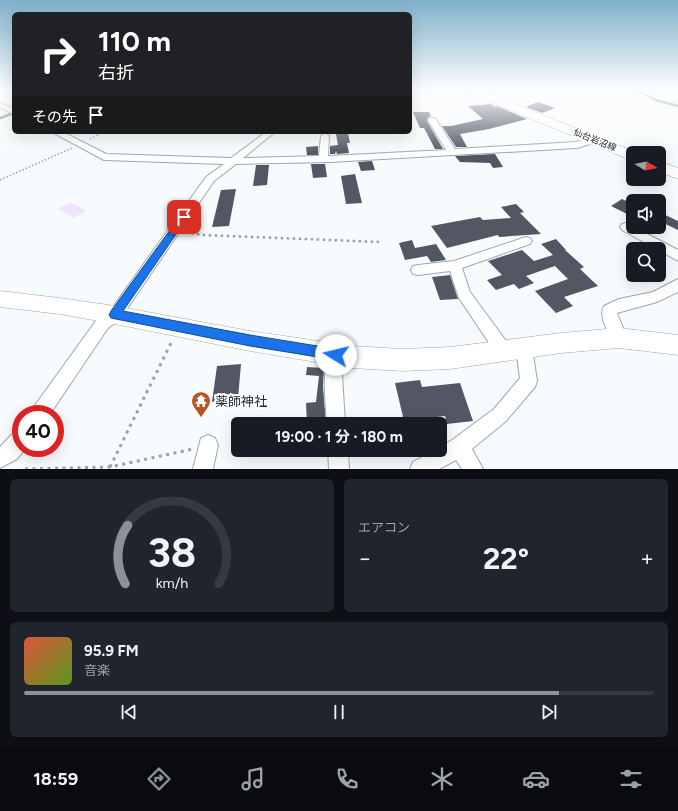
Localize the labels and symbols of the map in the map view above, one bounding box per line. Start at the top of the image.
street label: 仙台岩沼線 [571,126,619,153]
north arrow [626,146,666,186]
pin [167,200,201,234]
position arrow [315,334,357,376]
temple icon: 薬師神社 [190,390,212,418]
place label: 薬師神社 [215,394,267,409]
speed limit sign: 40 [12,405,64,457]

